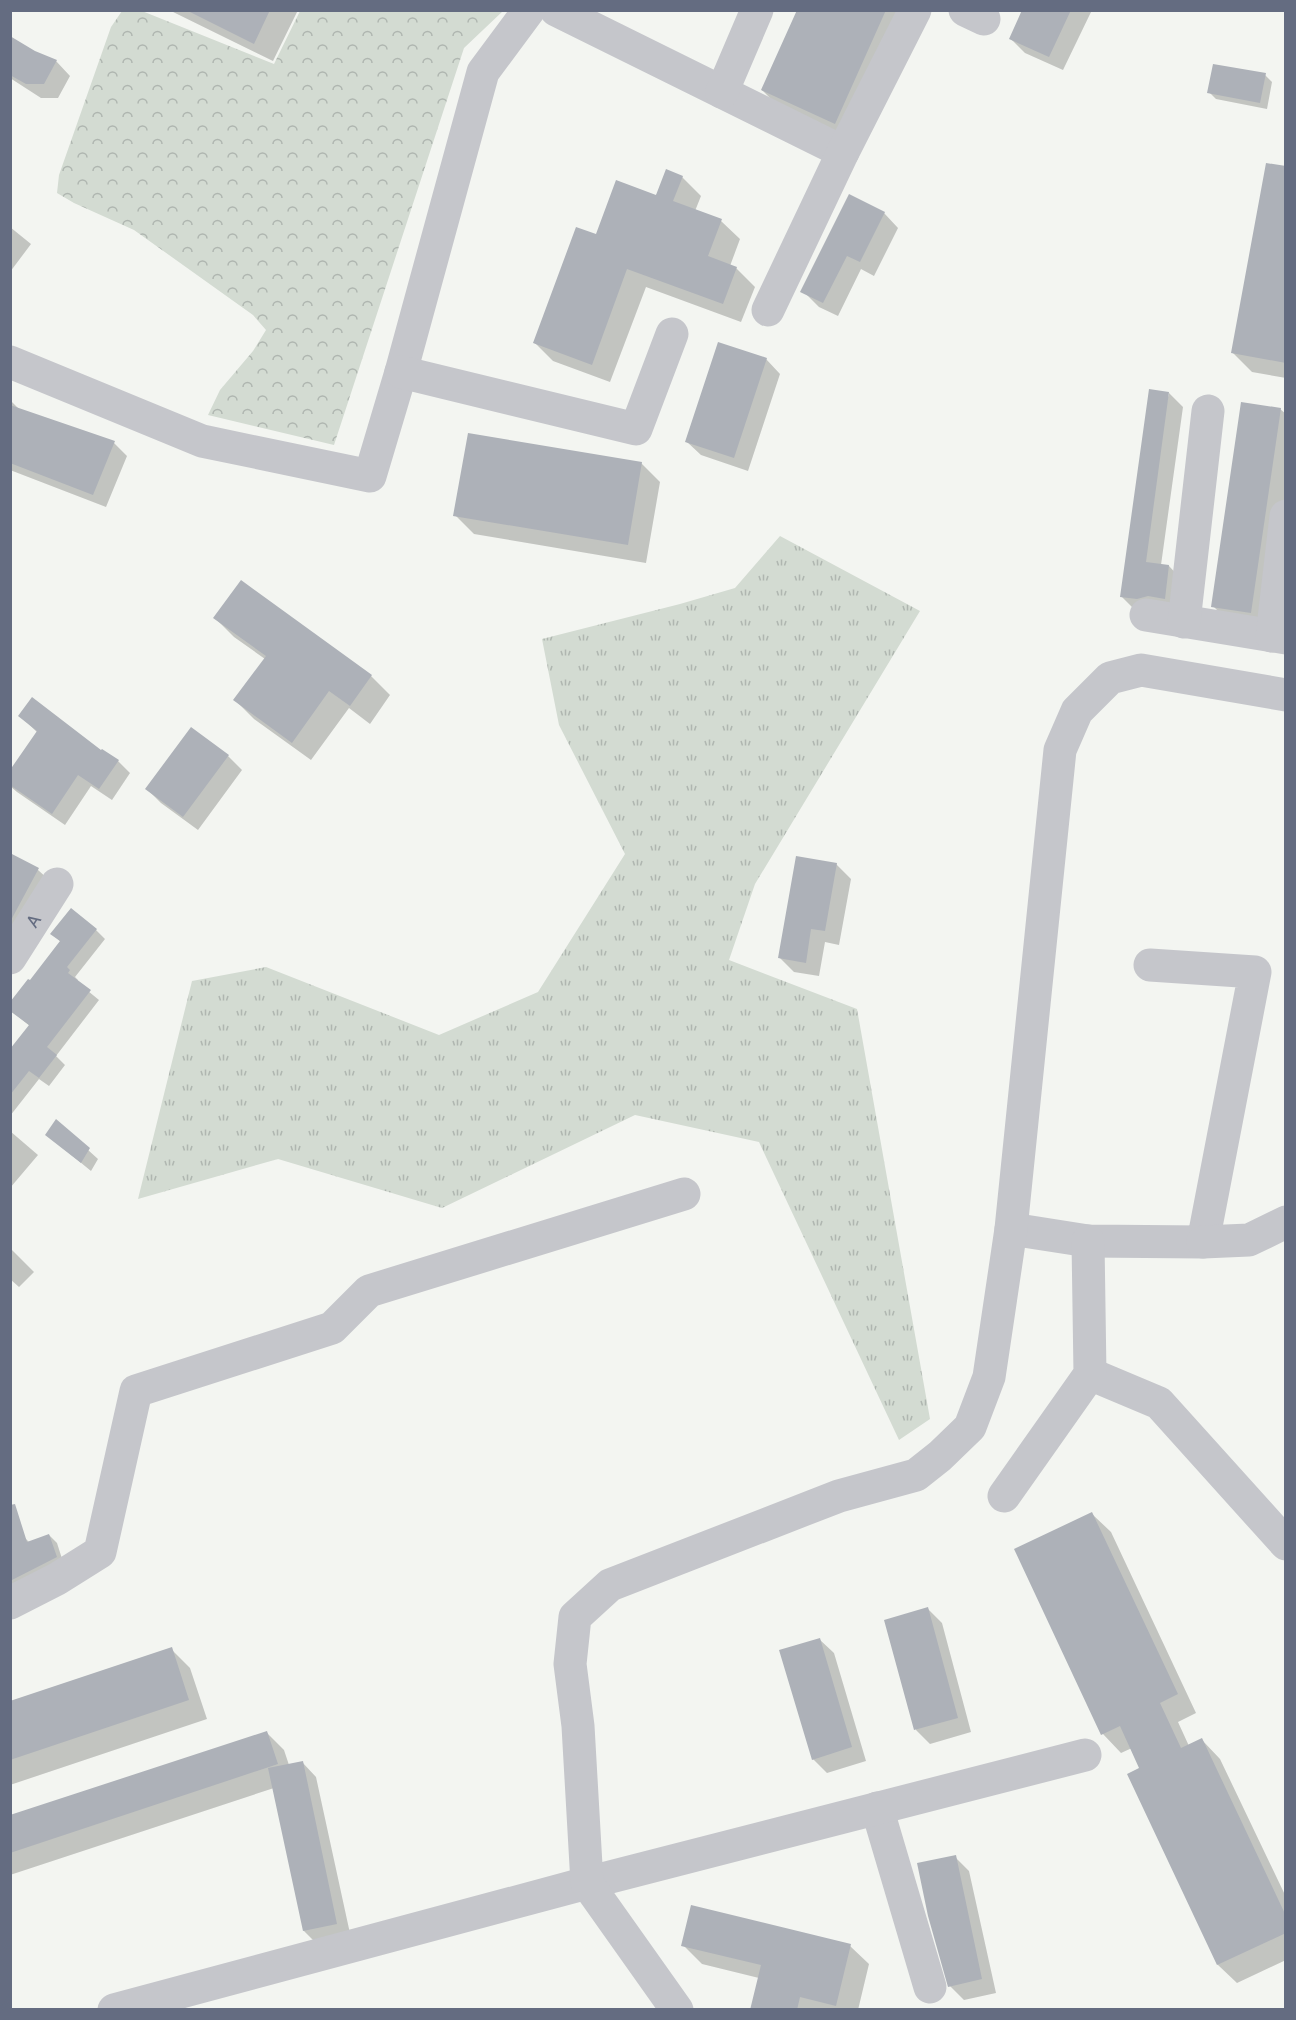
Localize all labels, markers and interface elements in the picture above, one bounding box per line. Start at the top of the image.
street label: A [21,910,46,931]

